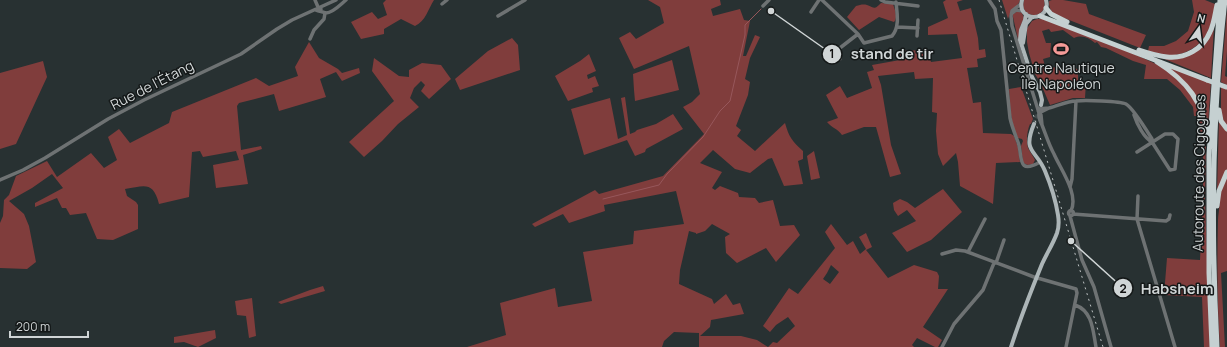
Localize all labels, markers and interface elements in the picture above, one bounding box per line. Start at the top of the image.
north arrow [1179,8,1219,48]
text: N [1196,10,1207,26]
sports icon: Centre Nautique Île Napoléon [1052,40,1070,58]
callout: stand de tir [822,41,941,68]
text: stand de tir [851,43,933,64]
text: 1 [829,45,835,62]
street label: Rue de l'Étang [107,55,197,114]
place label: Centre Nautique Île Napoléon [1007,58,1115,93]
street label: Autoroute des Cigognes [1188,94,1209,252]
callout: Habsheim [1113,275,1222,302]
text: Habsheim [1141,278,1213,299]
text: 2 [1119,280,1127,297]
scale bar [10,313,88,339]
text: 200 m [16,318,50,335]

